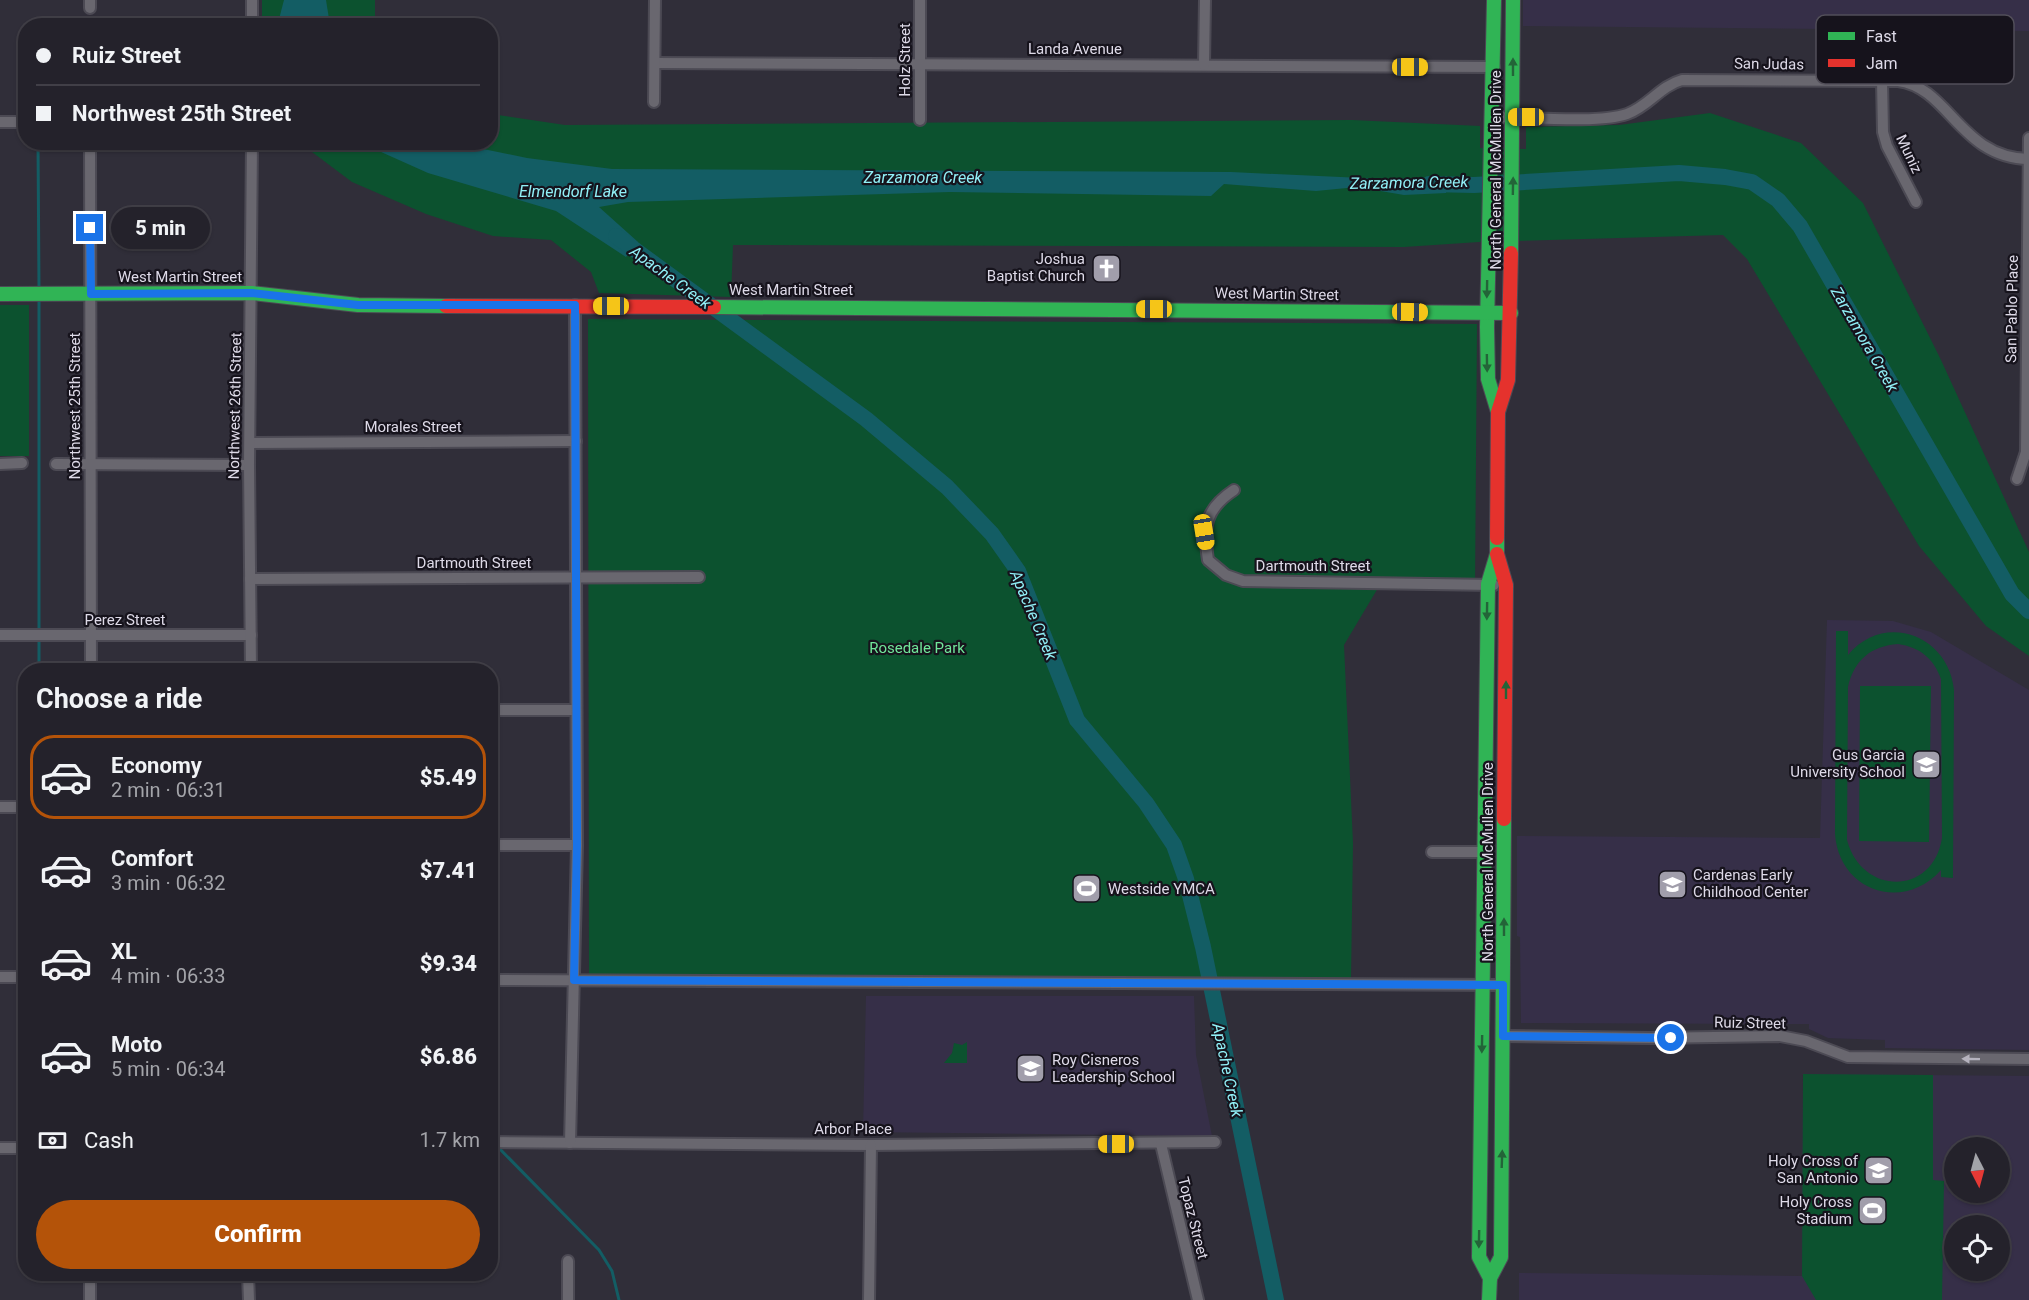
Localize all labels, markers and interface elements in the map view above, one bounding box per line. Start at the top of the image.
legend [1816,15,2014,84]
street label: Holz Street [896,23,914,97]
text: Fast [1866,27,1897,46]
street label: Landa Avenue [1028,40,1122,58]
text: Ruiz Street [72,43,181,68]
street label: San Judas [1734,54,1804,74]
text: Jam [1866,54,1898,73]
car [1392,58,1428,76]
one-way arrow [1508,58,1518,77]
street label: North General McMullen Drive [1487,70,1505,270]
text: Northwest 25th Street [72,101,291,126]
car [1508,108,1544,126]
street label: Muniz [1892,132,1926,176]
water label: Zarzamora Creek [863,168,983,187]
water label: Zarzamora Creek [1349,172,1470,193]
one-way arrow [1508,177,1517,196]
water label: Elmendorf Lake [519,182,627,201]
callout: 5 min [111,207,210,249]
route end [76,214,103,241]
text: 5 min [135,216,186,240]
water label: Apache Creek [626,241,716,314]
place label: Joshua Baptist Church [987,250,1085,285]
church icon: Joshua Baptist Church [1090,252,1122,284]
street label: San Pablo Place [2002,255,2022,363]
street label: West Martin Street [118,268,242,286]
one-way arrow [1482,280,1492,299]
street label: West Martin Street [729,281,853,299]
water label: Zarzamora Creek [1826,282,1903,396]
street label: West Martin Street [1215,284,1339,304]
car [593,297,629,315]
car [1136,300,1172,318]
car [1392,303,1428,321]
street label: Northwest 26th Street [225,332,245,480]
street label: Northwest 25th Street [66,333,84,479]
one-way arrow [1482,353,1492,372]
street label: Morales Street [364,418,462,436]
car [1192,513,1216,551]
street label: Dartmouth Street [417,554,531,572]
street label: Dartmouth Street [1256,557,1370,575]
water label: Apache Creek [1006,567,1061,664]
one-way arrow [1482,602,1492,621]
street label: Perez Street [85,611,166,629]
park label: Rosedale Park [869,639,965,657]
one-way arrow [1501,680,1510,699]
text: Choose a ride [36,683,202,715]
place label: Gus Garcia University School [1790,746,1905,781]
school or university icon: Gus Garcia University School [1910,748,1942,780]
icon: car [39,750,93,804]
text: Economy [111,753,202,778]
street label: North General McMullen Drive [1479,762,1497,962]
text: $5.49 [420,765,477,790]
text: 2 min · 06:31 [111,778,226,802]
icon: car [39,843,93,897]
text: Comfort [111,846,193,871]
text: $7.41 [420,858,477,883]
place label: Cardenas Early Childhood Center [1693,866,1808,901]
school or university icon: Cardenas Early Childhood Center [1656,868,1688,900]
text: 3 min · 06:32 [111,871,226,895]
sports icon: Westside YMCA [1071,873,1103,905]
place label: Westside YMCA [1108,880,1215,898]
one-way arrow [1499,917,1509,936]
icon: car [39,936,93,990]
text: XL [111,939,137,964]
text: $9.34 [420,951,477,976]
text: 4 min · 06:33 [111,964,226,988]
street label: Ruiz Street [1714,1013,1786,1033]
water label: Apache Creek [1208,1020,1247,1120]
route start [1657,1024,1684,1051]
icon: car [39,1029,93,1083]
text: Moto [111,1032,162,1057]
one-way arrow [1477,1034,1487,1053]
text: $6.86 [420,1044,477,1069]
place label: Roy Cisneros Leadership School [1052,1051,1175,1086]
school or university icon: Roy Cisneros Leadership School [1015,1053,1047,1085]
one-way arrow [1961,1054,1980,1064]
text: 5 min · 06:34 [111,1057,226,1081]
street label: Arbor Place [814,1120,892,1138]
icon: cash [36,1124,69,1157]
text: Cash [84,1128,134,1153]
text: 1.7 km [420,1128,480,1152]
car [1098,1135,1134,1153]
north arrow [1944,1137,2010,1203]
map controls [1944,1137,2010,1281]
one-way arrow [1497,1150,1506,1169]
place label: Holy Cross of San Antonio [1768,1152,1859,1187]
school or university icon: Holy Cross of San Antonio [1863,1154,1895,1186]
street label: Topaz Street [1174,1175,1212,1261]
place label: Holy Cross Stadium [1780,1193,1852,1228]
sports icon: Holy Cross Stadium [1857,1195,1889,1227]
button: Confirm [36,1200,480,1269]
button: locate [1944,1215,2010,1281]
one-way arrow [1474,1229,1484,1248]

